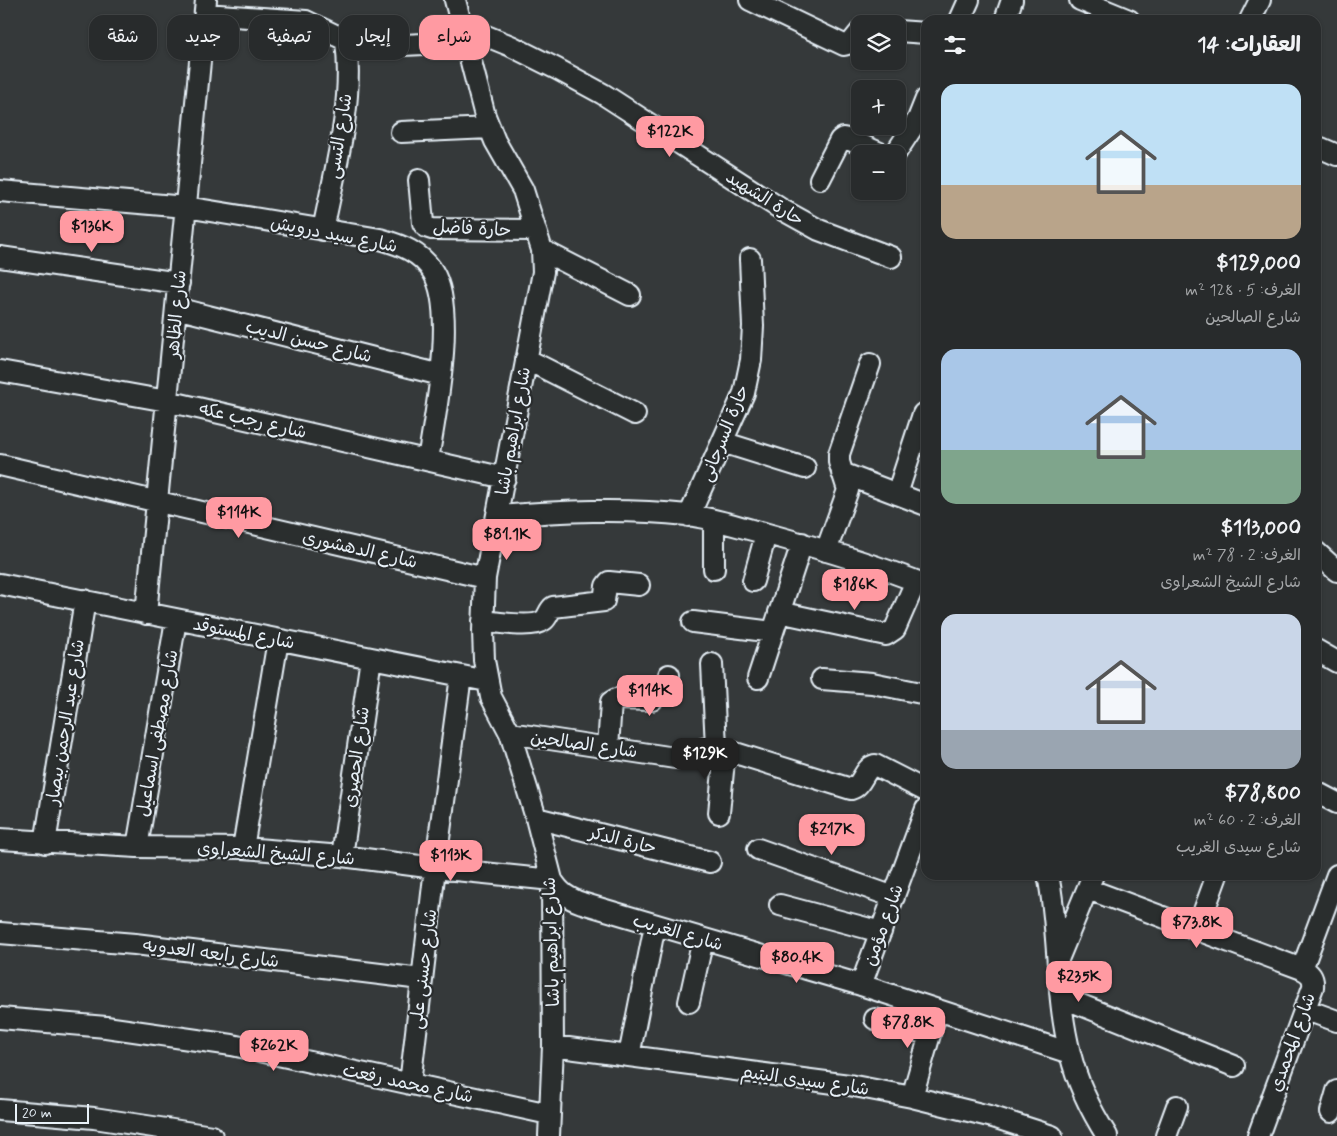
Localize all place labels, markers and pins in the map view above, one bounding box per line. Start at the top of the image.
pin: $122K [635,116,705,158]
pin: $136K [57,210,127,253]
pin: $114K [204,496,274,539]
pin: $81.1K [466,518,548,561]
pin: $186K [820,568,890,611]
pin: $114K [615,674,685,717]
pin: $129K [670,738,740,780]
pin: $217K [797,814,867,856]
pin: $113K [416,840,486,882]
pin: $73.8K [1156,906,1238,949]
pin: $80.4K [756,942,838,984]
pin: $235K [1044,960,1114,1003]
pin: $78.8K [867,1006,949,1049]
pin: $262K [239,1030,309,1072]

